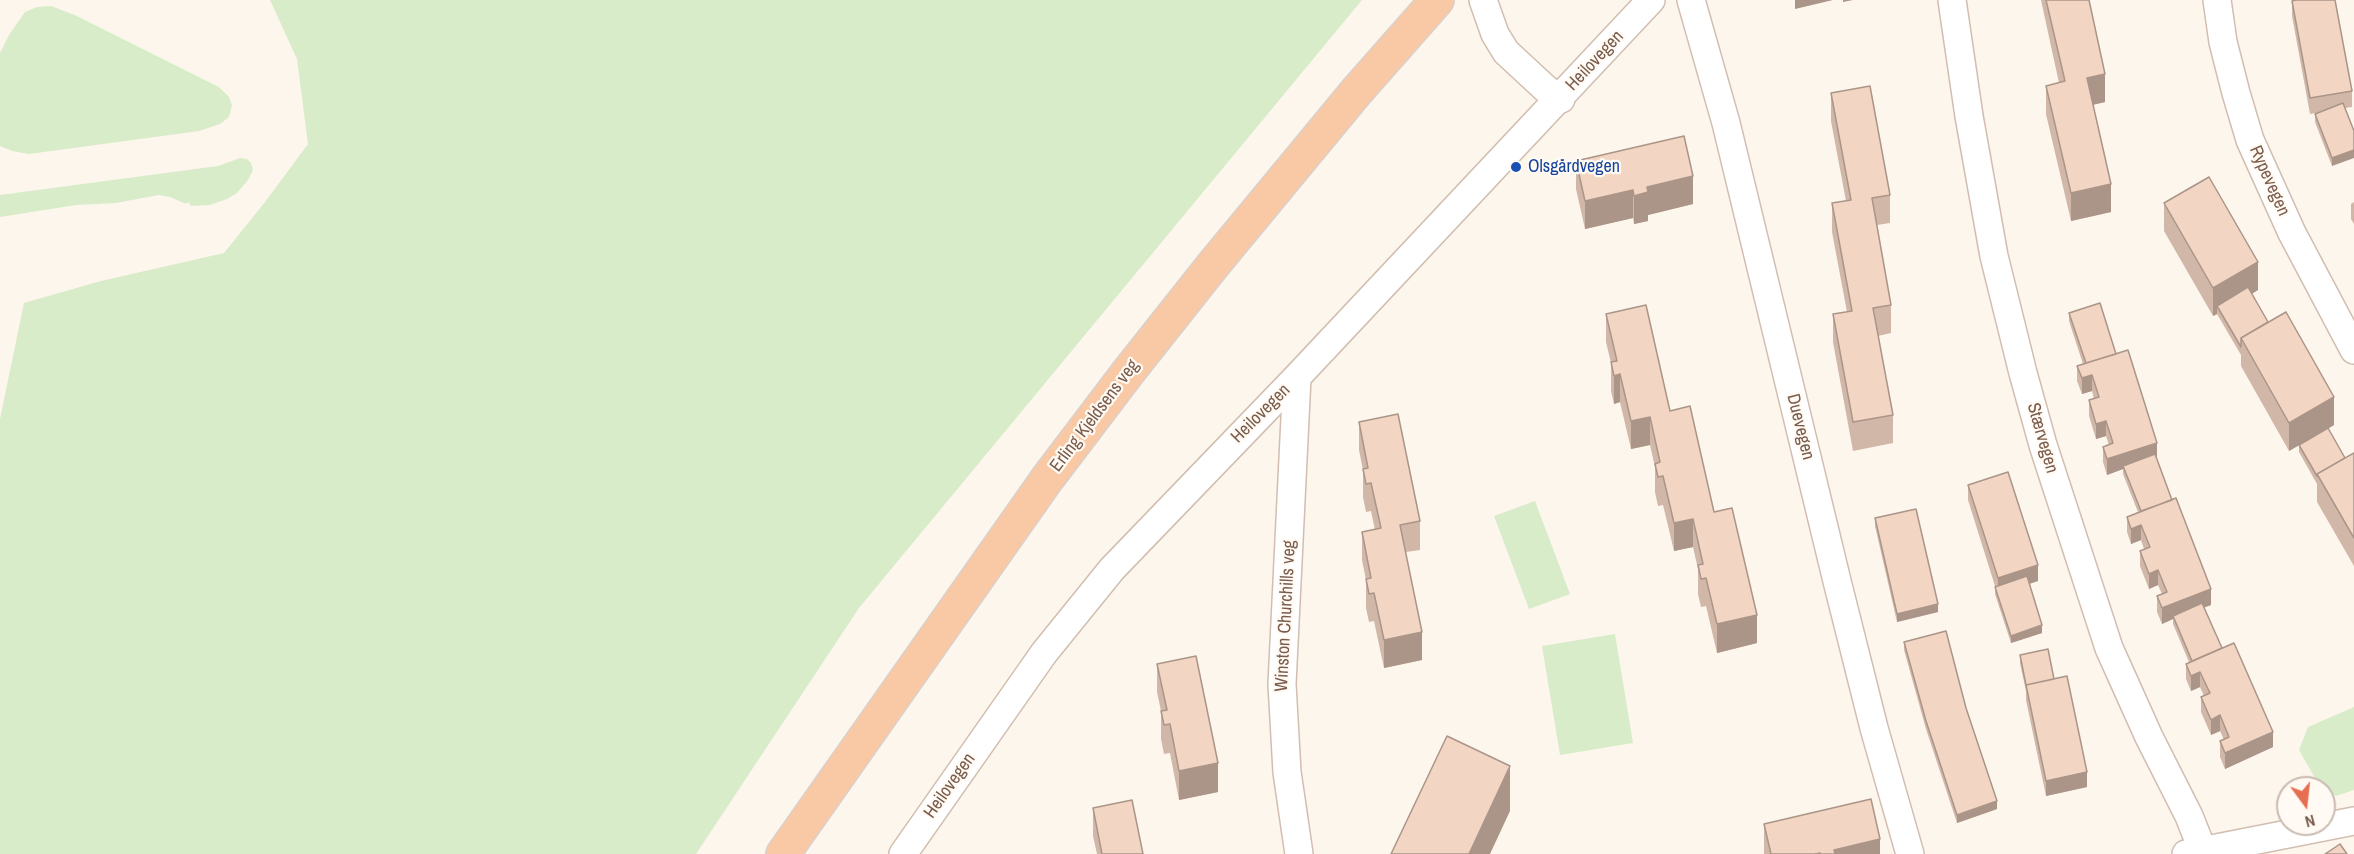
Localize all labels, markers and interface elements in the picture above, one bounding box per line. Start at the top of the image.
street label: Heilovegen [1562,26,1628,96]
street label: Rypevegen [2244,143,2294,219]
place label: Olsgårdvegen [1528,156,1620,178]
marker: Olsgårdvegen [1509,160,1523,174]
street label: Erling Kjeldsens veg [1046,356,1144,476]
street label: Heilovegen [1227,380,1295,448]
street label: Duevegen [1781,392,1819,462]
street label: Stærvegen [2022,400,2062,476]
street label: Winston Churchills veg [1271,540,1301,692]
street label: Heilovegen [920,749,980,823]
north arrow [2276,776,2336,836]
text: N [2303,810,2318,833]

